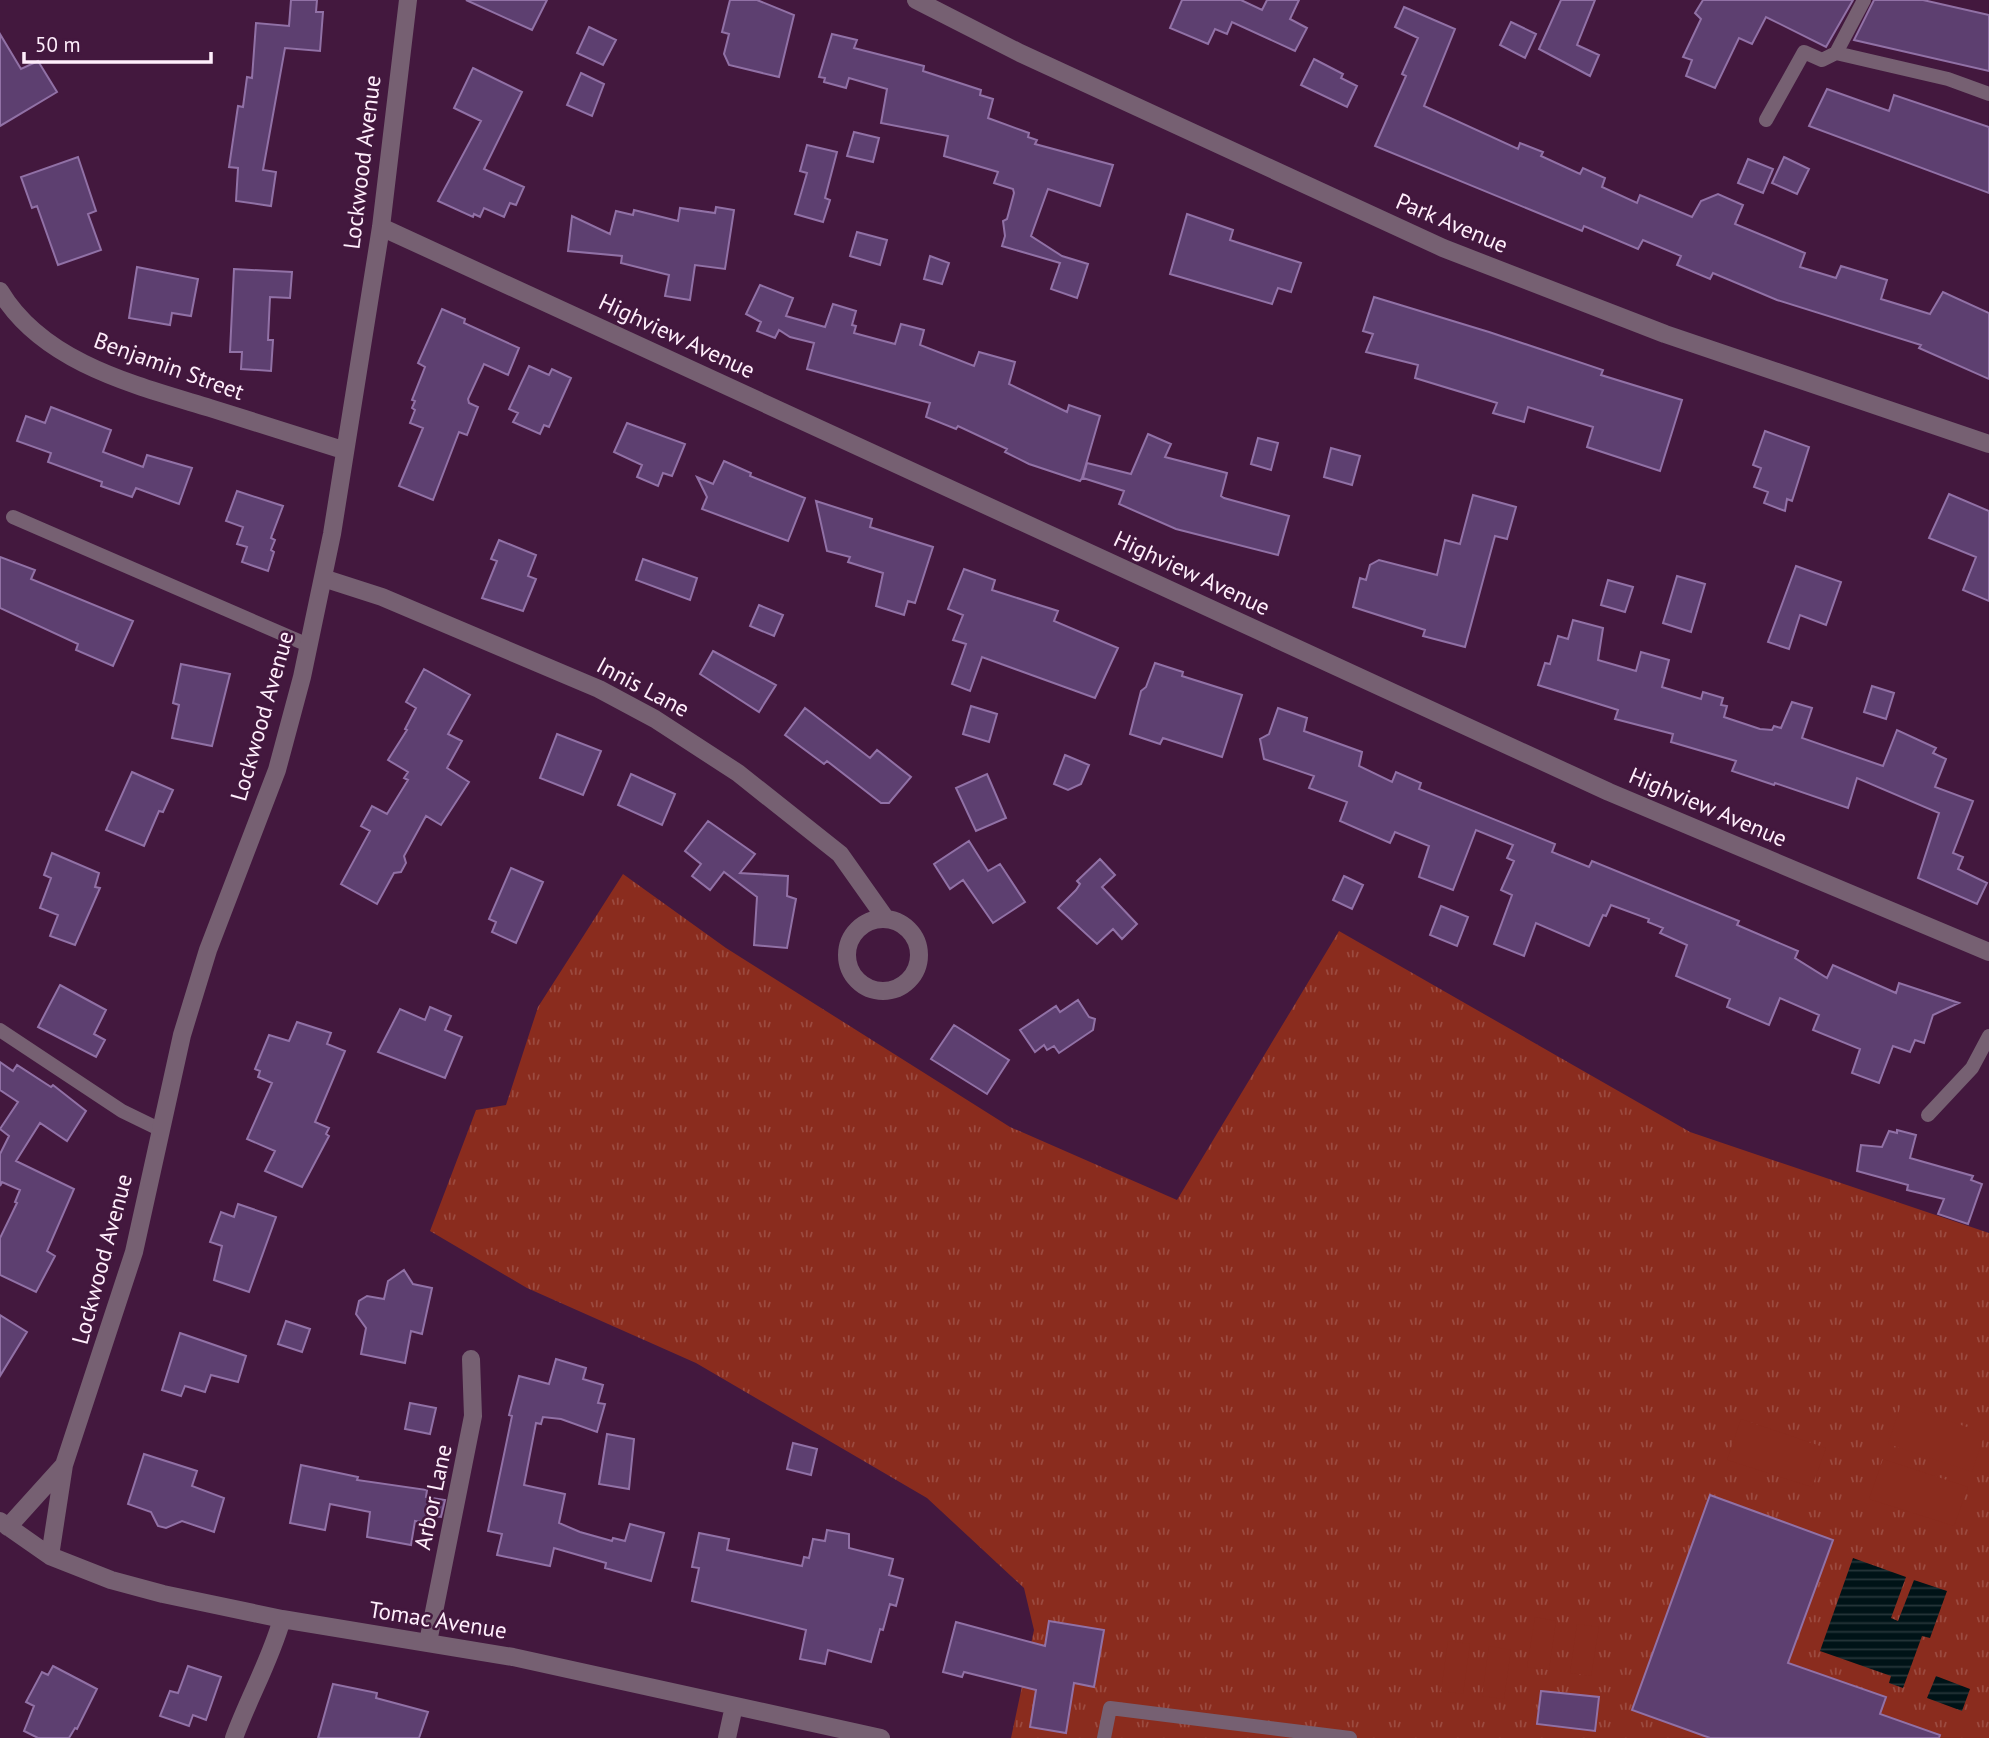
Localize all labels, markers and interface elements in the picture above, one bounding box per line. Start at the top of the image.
scale bar [24,21,212,65]
text: 50 m [35,31,81,58]
street label: Lockwood Avenue [336,73,387,251]
street label: Park Avenue [1392,186,1513,259]
street label: Highview Avenue [595,287,760,384]
street label: Benjamin Street [90,325,248,406]
street label: Highview Avenue [1110,524,1275,621]
street label: Lockwood Avenue [223,628,300,804]
street label: Innis Lane [592,650,695,723]
street label: Highview Avenue [1625,760,1792,853]
street label: Lockwood Avenue [65,1171,138,1347]
street label: Arbor Lane [407,1442,458,1552]
street label: Tomac Avenue [367,1594,509,1645]

